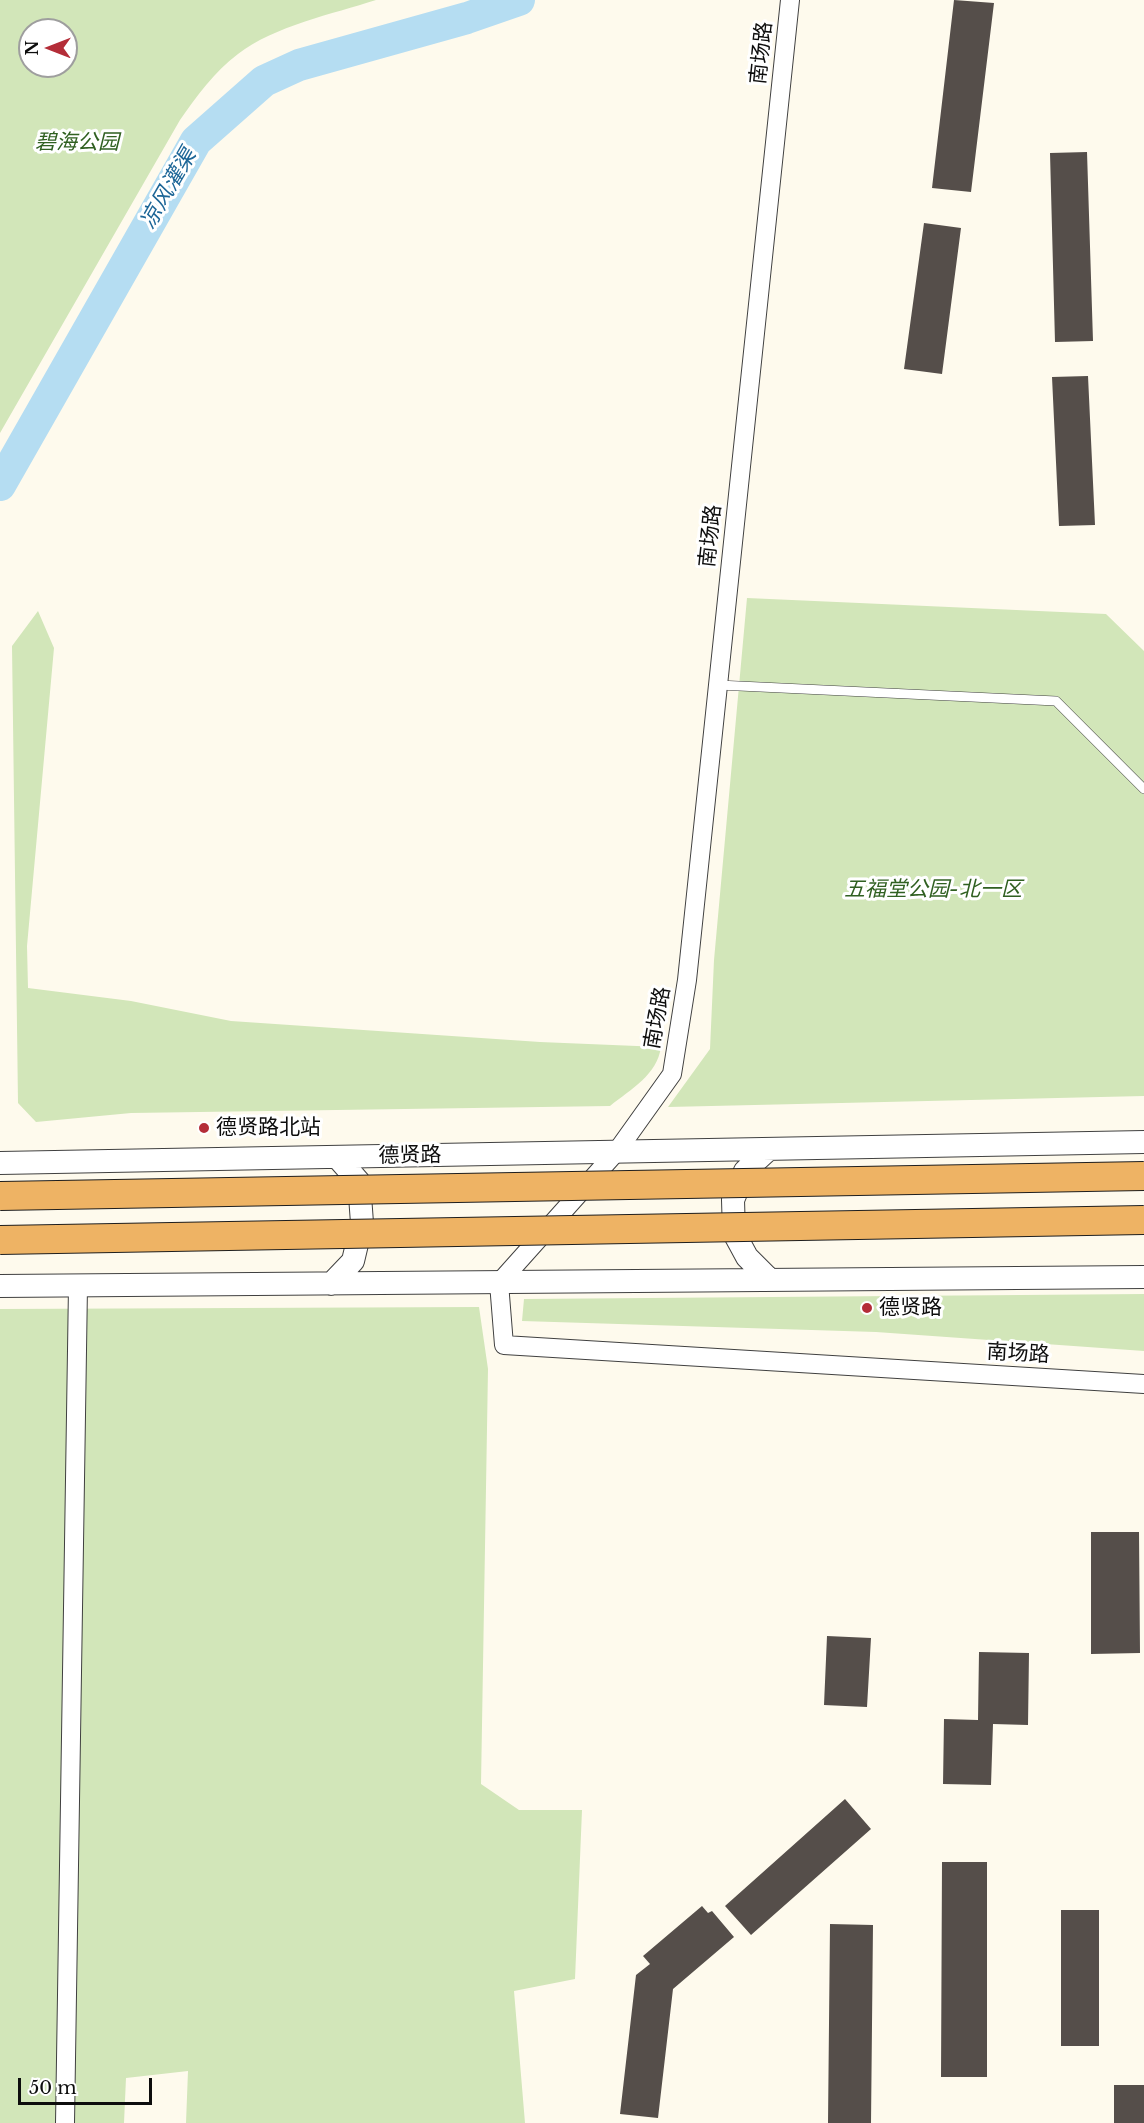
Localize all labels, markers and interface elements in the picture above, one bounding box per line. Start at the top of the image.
north arrow [18,18,78,78]
street label: 南场路 [746,20,778,86]
text: N [22,40,42,56]
park label: 碧海公园 [35,130,119,156]
water label: 凉风灌渠 [136,144,202,234]
street label: 南场路 [695,503,727,569]
park label: 五福堂公园-北一区 [844,877,1022,903]
street label: 南场路 [640,985,676,1051]
place label: 德贤路北站 [216,1115,321,1141]
marker: 德贤路北站 [197,1121,211,1135]
street label: 德贤路 [378,1143,442,1169]
place label: 德贤路 [879,1295,942,1321]
marker: 德贤路 [860,1301,874,1315]
street label: 南场路 [986,1340,1050,1368]
scale bar [21,2066,154,2104]
text: 50 m [29,2077,77,2099]

